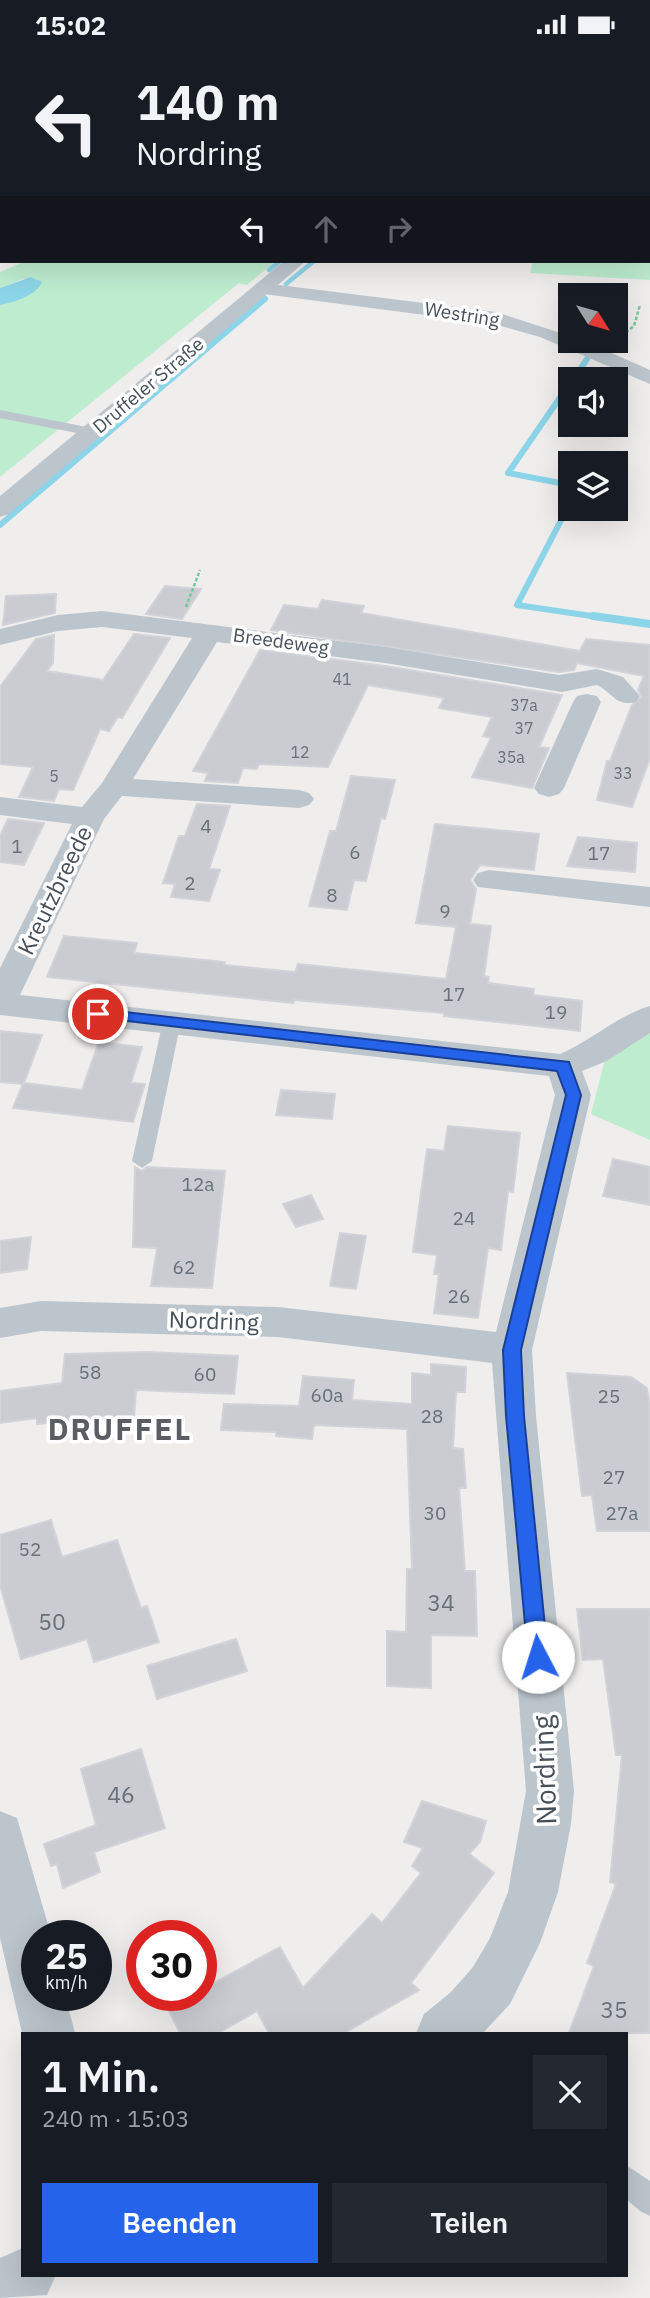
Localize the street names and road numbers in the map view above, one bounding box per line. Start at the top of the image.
street label: Westring [423,296,501,332]
street label: Druffeler Straße [88,332,208,438]
street label: Breedeweg [232,622,330,660]
street label: Kreutzbreede [10,821,98,959]
street label: Nordring [168,1303,260,1337]
street label: Nordring [524,1714,564,1826]

